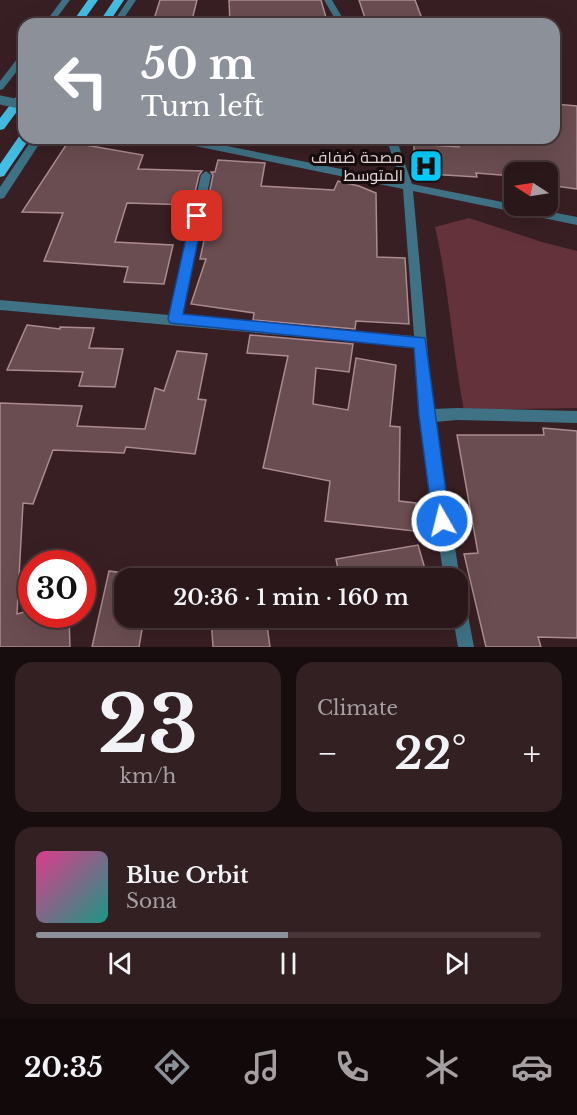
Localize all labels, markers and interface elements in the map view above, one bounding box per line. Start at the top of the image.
text: 50 m [141,38,255,90]
icon: left [42,42,120,120]
text: Turn left [141,90,264,123]
place label: مصحة ضفاف المتوسط [311,147,403,185]
hospital icon: مصحة ضفاف المتوسط [408,148,444,184]
north arrow [504,162,558,216]
map controls [504,162,558,216]
pin [171,190,222,241]
icon: arrive [180,199,213,232]
position arrow [410,489,474,553]
speed limit sign: 30 [18,550,96,628]
text: 20:36 · 1 min · 160 m [173,584,409,611]
text: 23 [98,676,198,773]
text: Climate [317,696,398,720]
text: 22° [394,725,467,781]
text: − [317,733,338,774]
text: + [523,733,541,774]
text: km/h [120,764,176,788]
text: Blue Orbit [126,862,248,889]
text: Sona [126,889,177,913]
icon: previous [104,947,137,980]
icon: pause [272,947,305,980]
icon: next [440,947,473,980]
icon: directions [151,1046,193,1088]
icon: music [241,1046,283,1088]
icon: phone [331,1046,373,1088]
icon: climate [421,1046,463,1088]
icon: car [511,1046,553,1088]
text: 20:35 [24,1051,103,1084]

